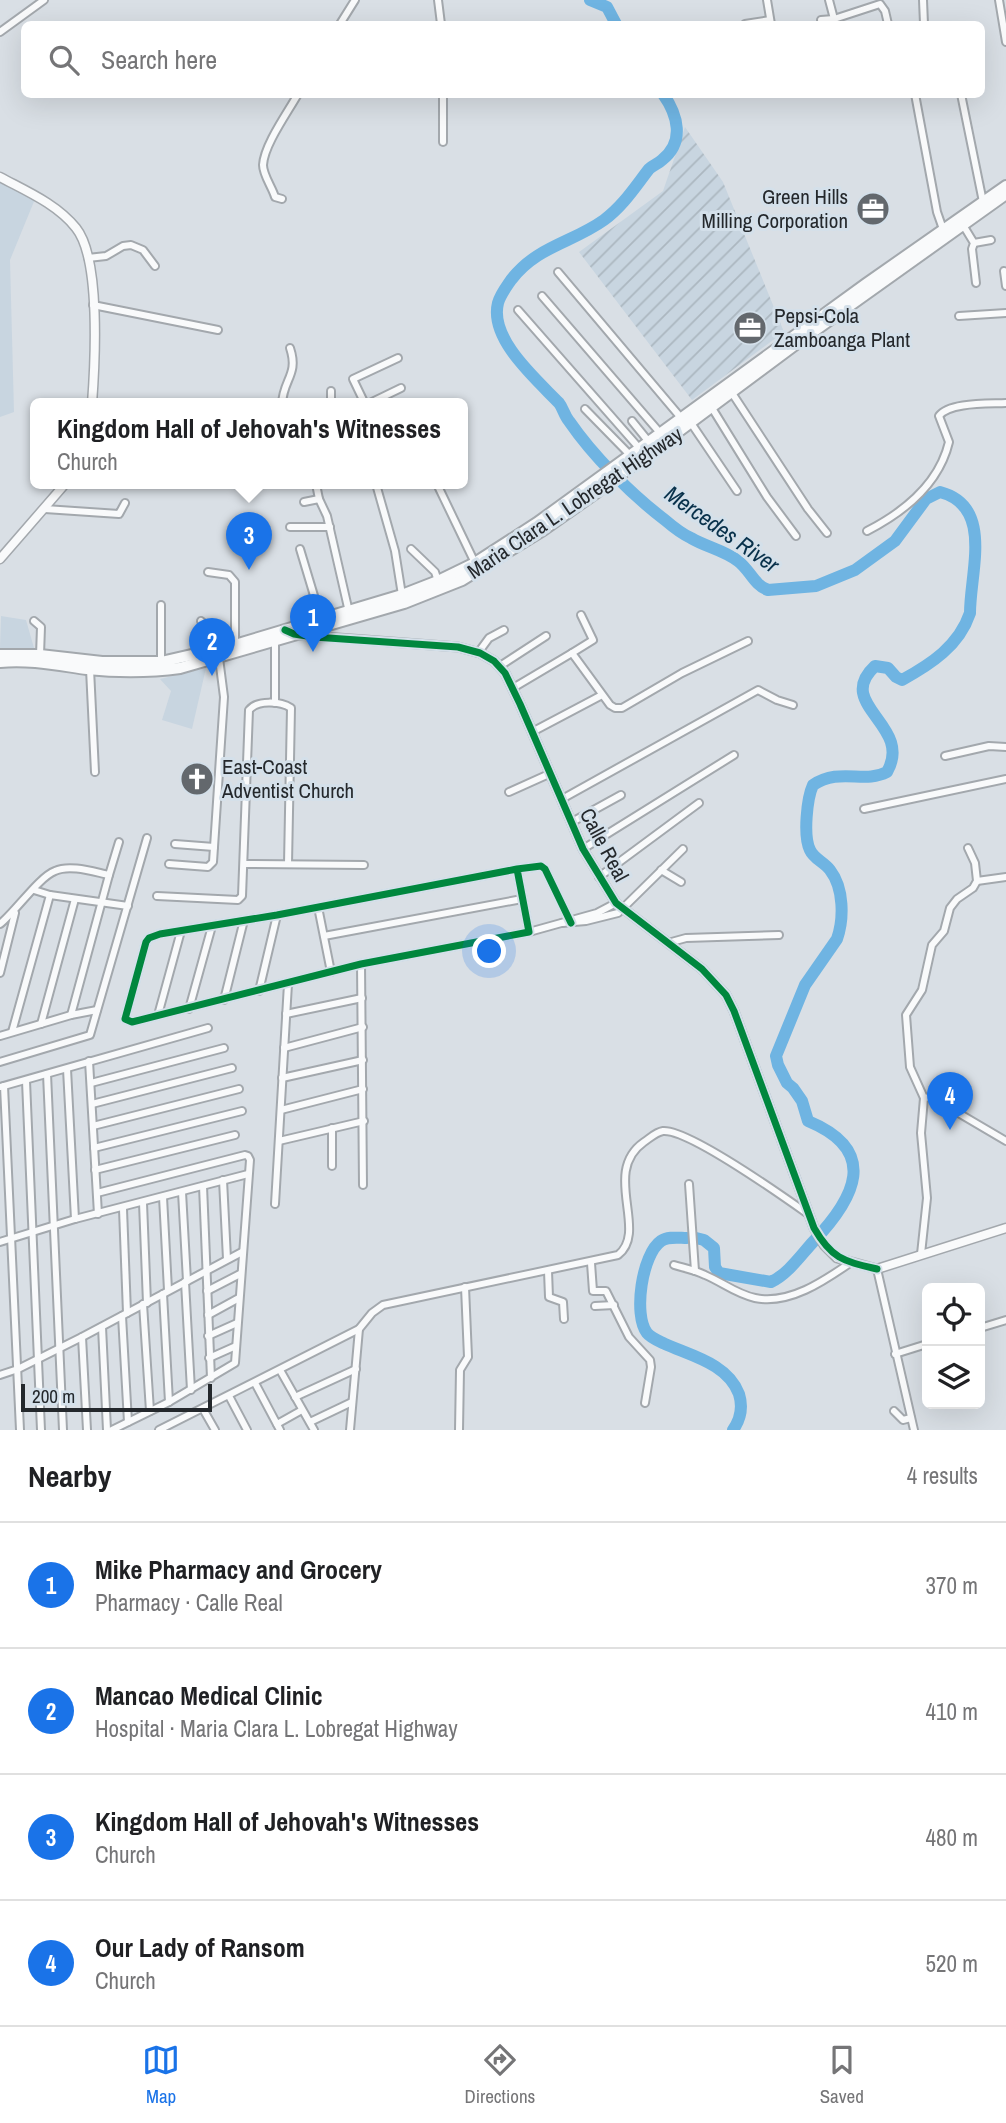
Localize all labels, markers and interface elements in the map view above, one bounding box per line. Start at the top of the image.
search box [21,21,985,98]
icon: search [45,41,83,79]
text: Search here [101,42,217,77]
place label: Green Hills Milling Corporation [702,182,848,235]
office icon: Green Hills Milling Corporation [854,190,892,228]
place label: Pepsi-Cola Zamboanga Plant [774,301,910,354]
office icon: Pepsi-Cola Zamboanga Plant [731,309,769,347]
popup [30,398,468,489]
text: Kingdom Hall of Jehovah's Witnesses [57,411,441,446]
street label: Maria Clara L. Lobregat Highway [461,419,688,586]
text: Church [57,446,118,477]
water label: Mercedes River [659,478,786,580]
pin: 3 [226,512,272,570]
pin: 1 [290,594,336,652]
pin: 2 [189,618,235,676]
place label: East-Coast Adventist Church [221,752,354,805]
church icon: East-Coast Adventist Church [178,760,216,798]
street label: Calle Real [573,803,636,887]
your location [472,934,506,968]
pin: 4 [927,1072,973,1130]
map controls [922,1283,985,1409]
button: locate [922,1283,985,1346]
button: layers [922,1346,985,1409]
scale bar [21,1381,212,1413]
text: 200 m [32,1383,75,1409]
text: Nearby [28,1456,111,1496]
text: 4 results [907,1460,978,1491]
text: Mike Pharmacy and Grocery [95,1552,382,1587]
text: 1 [46,1570,56,1601]
text: 370 m [926,1570,978,1601]
text: Pharmacy · Calle Real [95,1587,283,1618]
text: Mancao Medical Clinic [95,1678,323,1713]
text: 2 [46,1696,56,1727]
text: 410 m [926,1696,978,1727]
text: Hospital · Maria Clara L. Lobregat Highway [95,1713,458,1744]
text: Kingdom Hall of Jehovah's Witnesses [95,1804,479,1839]
text: 3 [46,1822,56,1853]
text: 480 m [926,1822,978,1853]
text: Church [95,1839,156,1870]
text: Our Lady of Ransom [95,1930,305,1965]
text: 4 [46,1948,56,1979]
text: 520 m [926,1948,978,1979]
text: Church [95,1965,156,1996]
tab: Map [142,2041,180,2109]
tab: Directions [464,2041,535,2109]
tab: Saved [820,2041,864,2109]

